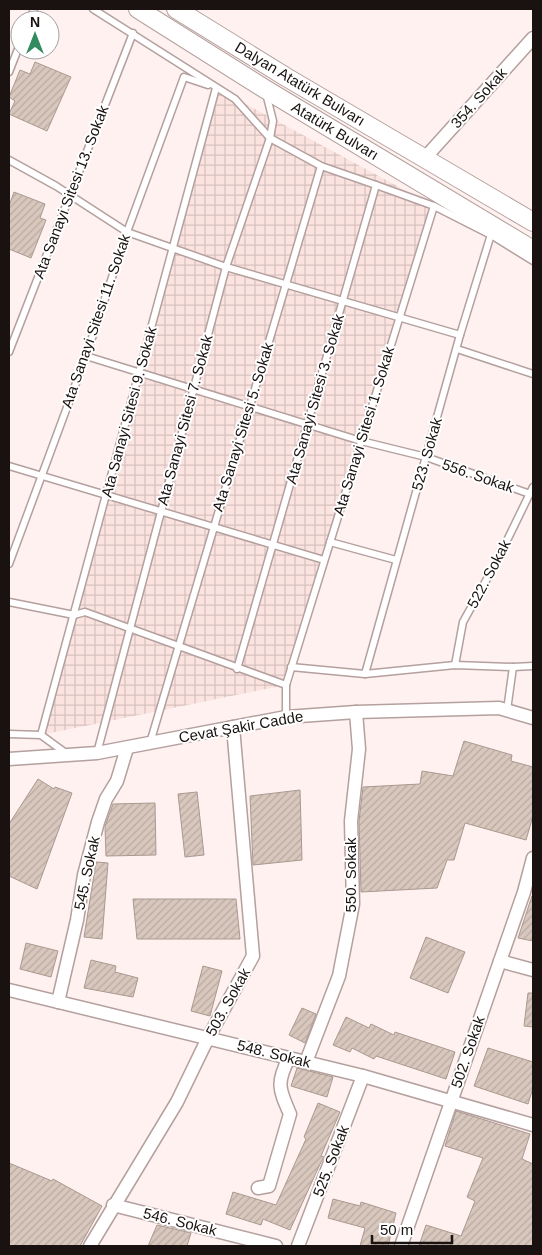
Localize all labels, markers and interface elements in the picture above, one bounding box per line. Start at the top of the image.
north arrow [10,10,60,60]
text: N [30,14,40,30]
street label: Dalyan Atatürk Bulvarı [231,38,369,130]
street label: 354. Sokak [447,64,510,131]
street label: Atatürk Bulvarı [288,98,382,164]
street label: Ata Sanayi Sitesi 13. Sokak [30,102,112,281]
street label: Ata Sanayi Sitesi 11. Sokak [58,231,134,410]
street label: Ata Sanayi Sitesi 3. Sokak [282,311,347,486]
street label: Ata Sanayi Sitesi 9. Sokak [98,324,160,499]
street label: Ata Sanayi Sitesi 7. Sokak [154,332,216,507]
street label: Ata Sanayi Sitesi 5. Sokak [209,340,277,513]
street label: Ata Sanayi Sitesi 1. Sokak [330,344,398,517]
street label: 523. Sokak [408,415,445,492]
street label: 556. Sokak [440,455,517,496]
street label: 522. Sokak [463,536,514,611]
street label: Cevat Şakir Cadde [177,707,304,746]
street label: 545. Sokak [70,834,103,911]
street label: 550. Sokak [342,837,359,913]
street label: 503. Sokak [202,964,253,1039]
street label: 502. Sokak [447,1013,488,1090]
street label: 548. Sokak [236,1036,313,1071]
street label: 525. Sokak [309,1122,352,1199]
street label: 546. Sokak [142,1204,219,1239]
scale bar [372,1212,452,1244]
text: 50 m [380,1221,413,1238]

